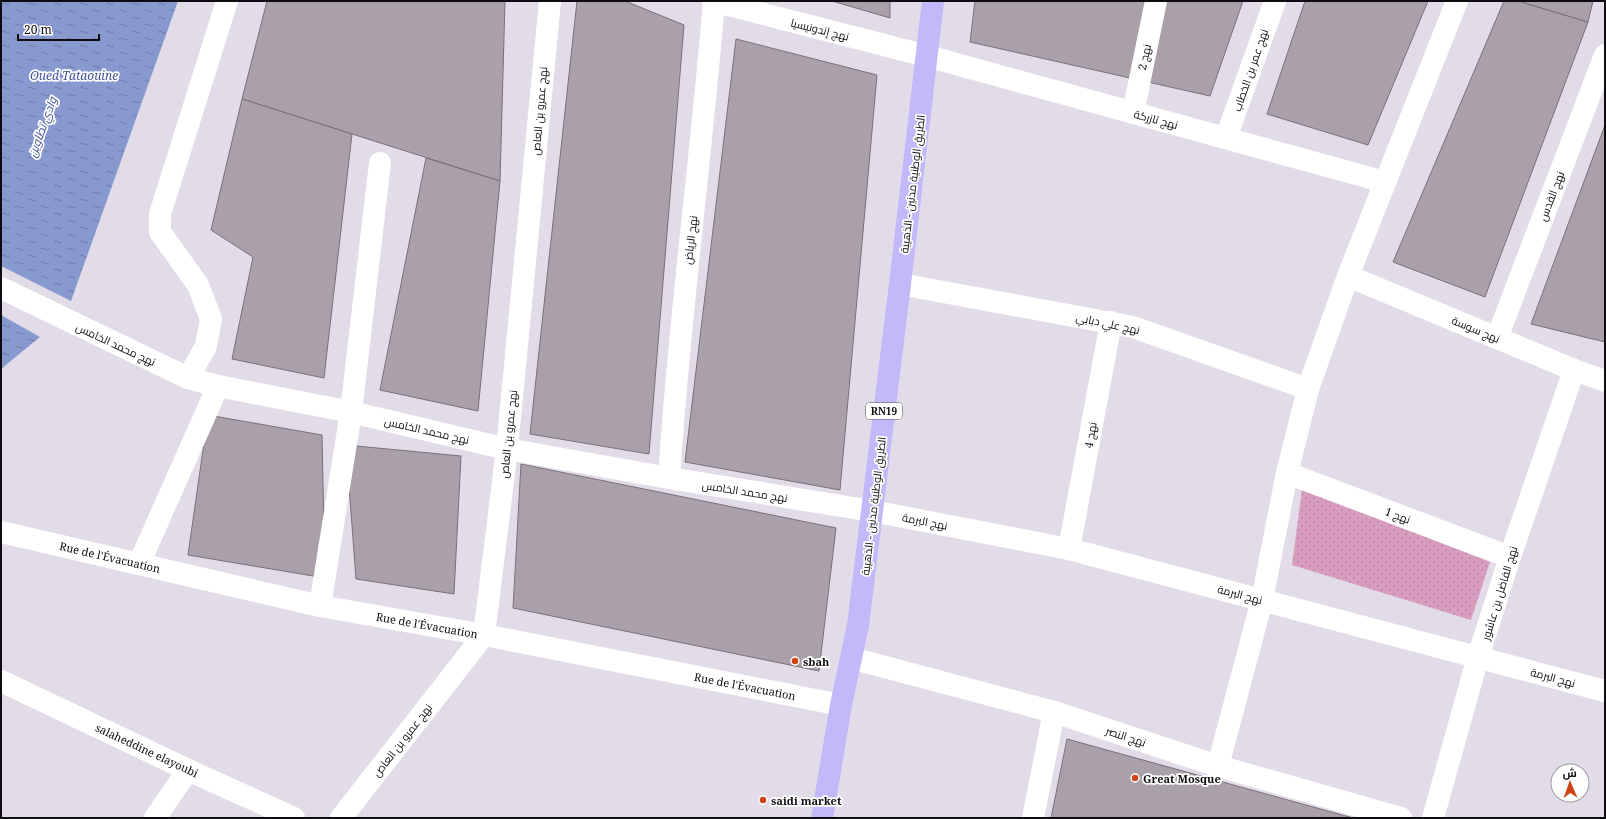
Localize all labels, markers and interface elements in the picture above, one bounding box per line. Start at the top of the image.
street label: نهج إندونيسيا [789,14,851,45]
scale bar [18,16,99,42]
text: 20 m [24,21,52,38]
street label: نهج عمر بن الخطاب [1229,27,1272,114]
street label: نهج 2 [1134,43,1155,72]
street label: نهج عمرو بن العاص [528,66,551,156]
water label: Oued Tataouine [30,67,118,84]
water label: وادي تطاوين [23,93,63,160]
street label: نهج تازركة [1132,106,1180,133]
street label: الطريق الوطنية مدنين - الذهيبة [896,114,928,254]
street label: نهج القدس [1535,169,1568,223]
street label: نهج الرياض [680,215,701,266]
street label: نهج علي دبابي [1074,309,1141,339]
street label: نهج سوسة [1449,312,1502,347]
street label: نهج محمد الخامس [73,319,158,370]
street label: نهج عمرو بن العاص [496,389,521,479]
road number: RN19 [866,403,902,419]
street label: نهج محمد الخامس [383,413,471,448]
street label: نهج 4 [1080,421,1101,449]
street label: الطريق الوطنية مدنين - الذهيبة [857,436,889,576]
street label: نهج محمد الخامس [701,477,789,506]
street label: نهج 1 [1383,503,1413,528]
street label: نهج البرمة [901,509,949,534]
street label: Rue de l'Évacuation [58,538,162,576]
street label: نهج الفاضل بن عاشور [1477,544,1521,643]
street label: نهج البرمة [1216,581,1264,608]
street label: Rue de l'Évacuation [375,609,479,641]
place label: sbah [803,654,830,669]
marker: sbah [790,656,800,666]
street label: نهج البرمة [1529,664,1577,691]
street label: Rue de l'Évacuation [693,669,797,703]
street label: نهج عمرو بن العاص [369,700,436,780]
street label: salaheddine elayoubi [93,720,201,781]
street label: نهج النصر [1103,722,1148,751]
north arrow [1550,763,1590,803]
text: ش [1562,765,1577,780]
place label: Great Mosque [1143,771,1221,786]
marker: Great Mosque [1130,773,1140,783]
place label: saidi market [771,793,842,808]
marker: saidi market [758,795,768,805]

